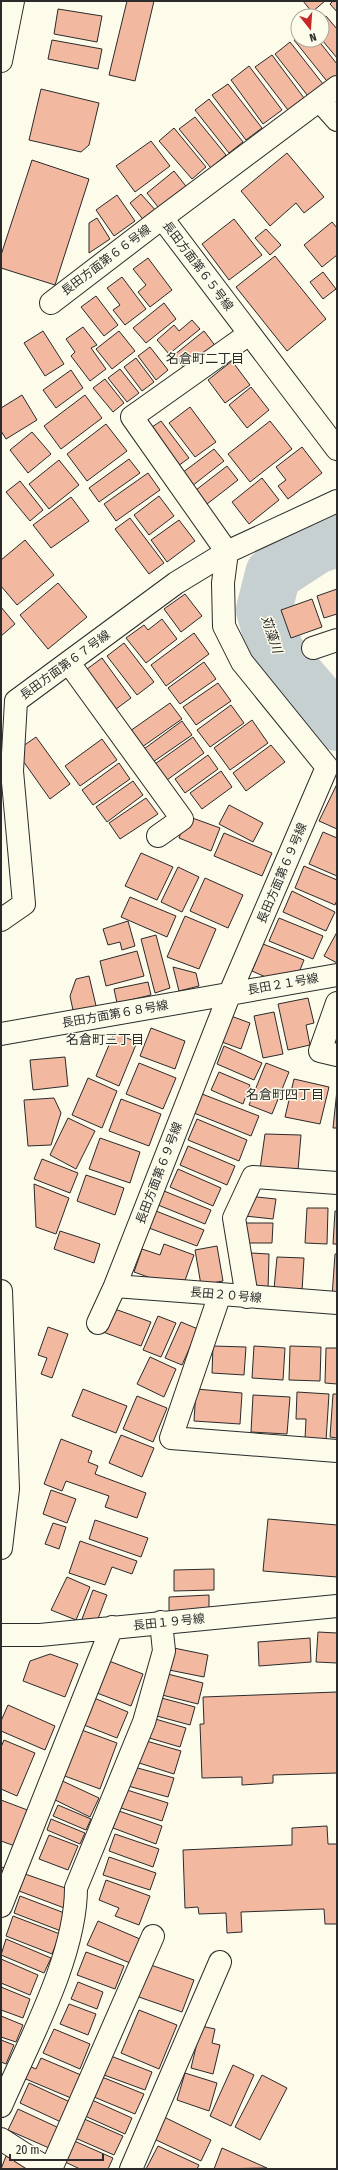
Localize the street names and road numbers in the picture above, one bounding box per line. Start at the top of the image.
street label: 長田方面第６５号線 [160,219,236,313]
street label: 長田方面第６６号線 [59,222,153,298]
street label: 長田方面第６７号線 [17,628,113,702]
street label: 長田方面第６９号線 [254,821,310,925]
street label: 長田２１号線 [246,971,320,997]
street label: 長田方面第６８号線 [61,998,169,1030]
street label: 長田方面第６９号線 [133,1120,185,1226]
street label: 長田２０号線 [190,1285,262,1305]
street label: 長田１９号線 [132,1611,206,1633]

